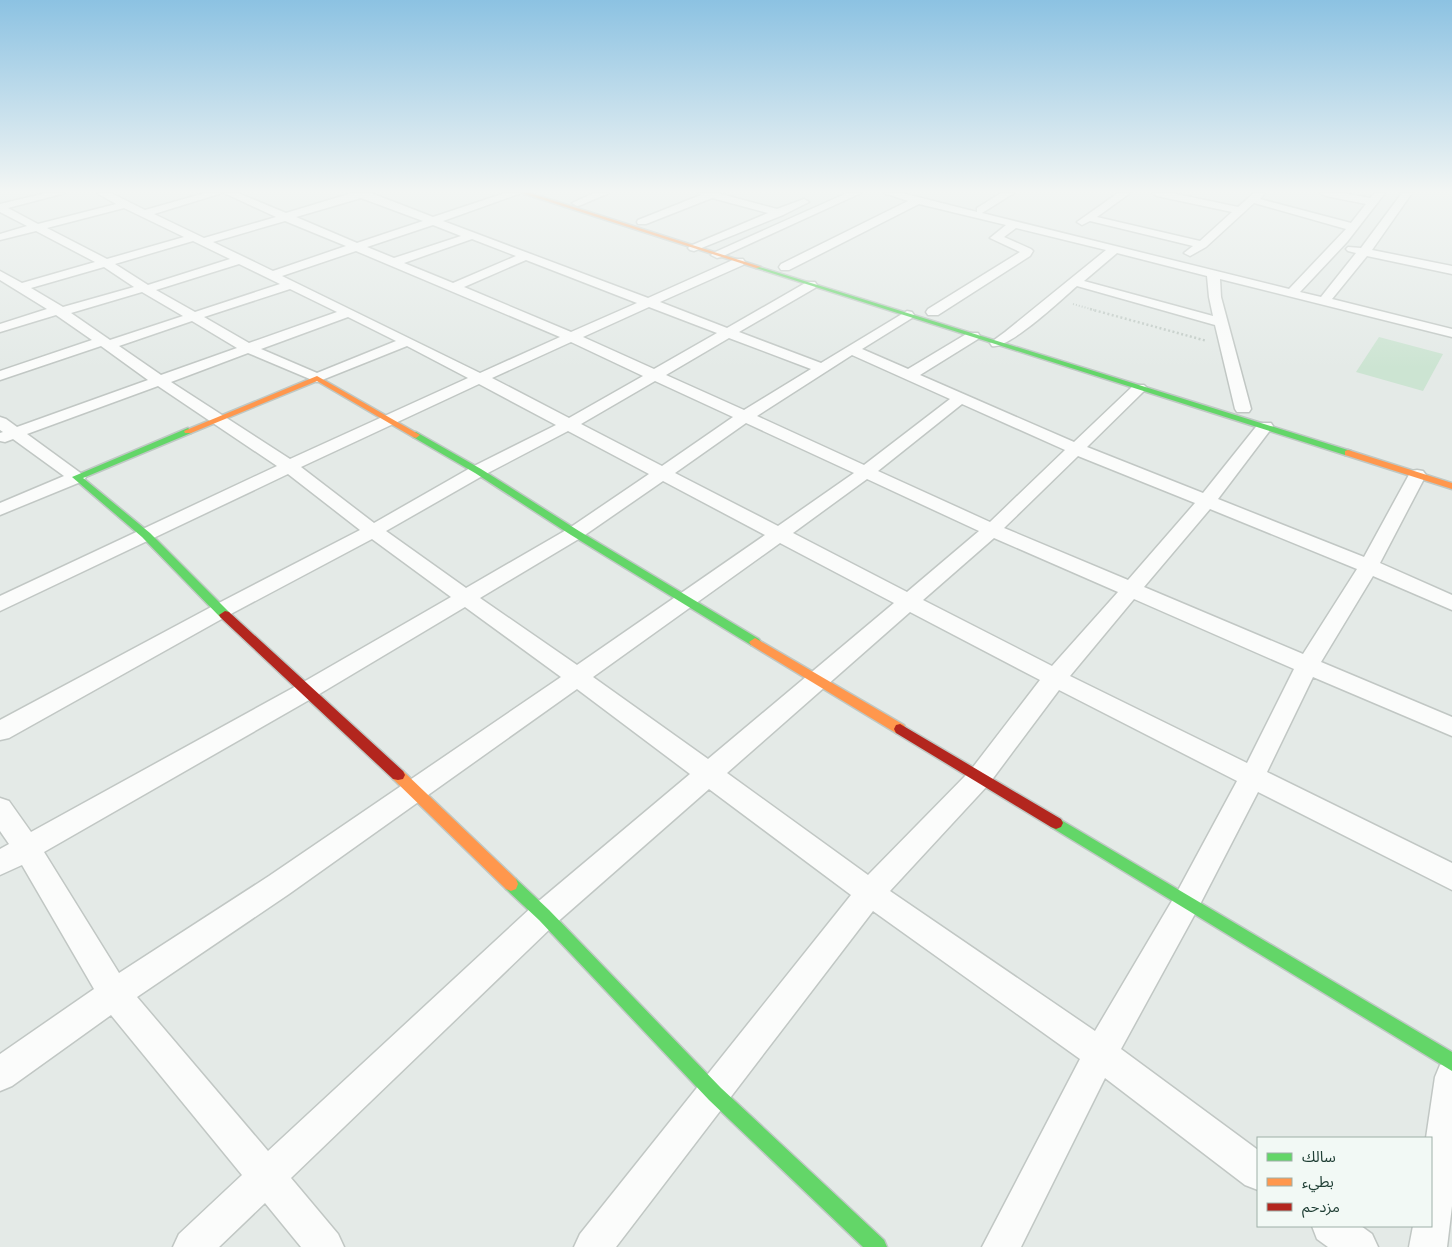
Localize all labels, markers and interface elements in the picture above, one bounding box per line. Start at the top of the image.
legend [1257,1137,1432,1227]
text: سالك [1302,1148,1336,1166]
text: بطيء [1302,1173,1334,1193]
text: مزدحم [1302,1198,1340,1218]

